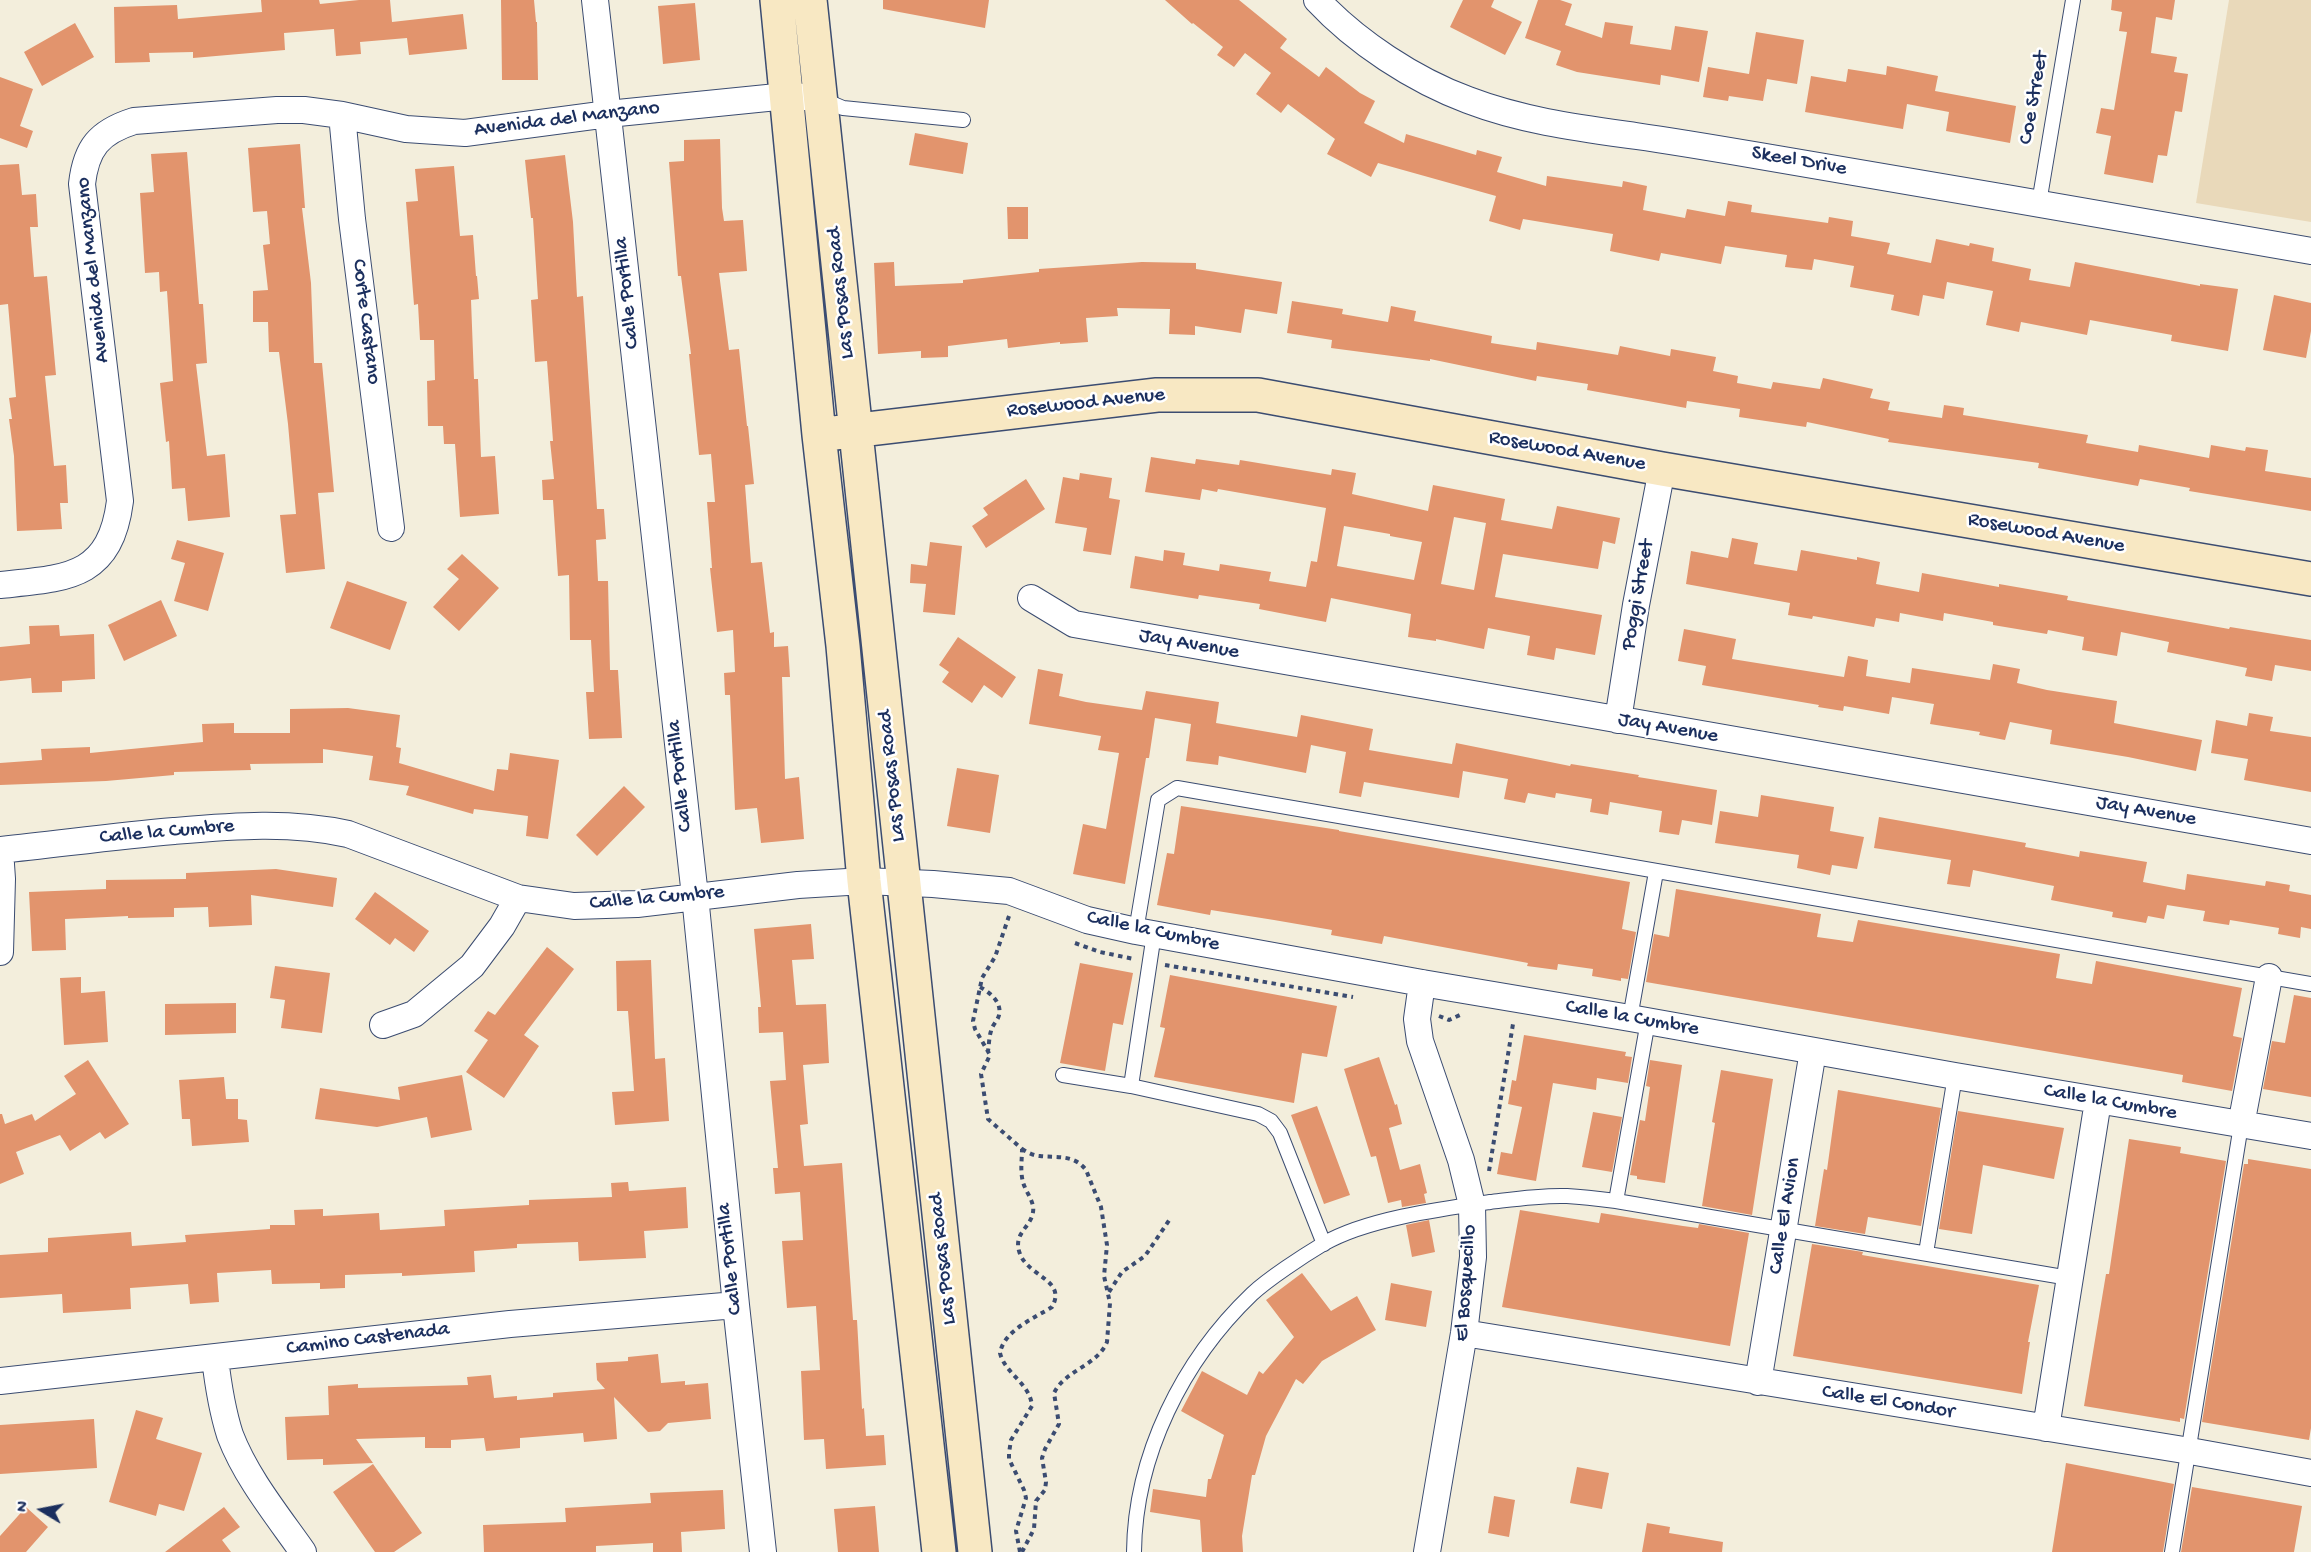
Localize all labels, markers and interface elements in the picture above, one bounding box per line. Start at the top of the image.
street label: Coe Street [2014,49,2056,147]
street label: Avenida del Manzano [473,96,661,144]
street label: Skeel Drive [1749,141,1849,183]
street label: Avenida del Manzano [72,176,116,364]
street label: Las Posas Road [823,226,861,360]
street label: Calle Portilla [610,236,646,350]
street label: Corte Castano [345,258,385,386]
street label: Rosewood Avenue [1006,383,1166,425]
street label: Rosewood Avenue [1487,426,1647,478]
street label: Rosewood Avenue [1966,508,2126,560]
street label: Poggi Street [1617,538,1661,652]
street label: Jay Avenue [1137,624,1241,666]
street label: Jay Avenue [1616,708,1720,750]
street label: Las Posas Road [874,709,912,843]
street label: Calle Portilla [663,719,699,833]
street label: Jay Avenue [2094,791,2198,833]
street label: Calle la Cumbre [99,815,235,851]
street label: Calle la Cumbre [589,881,725,917]
street label: Calle la Cumbre [1084,906,1222,958]
street label: Calle la Cumbre [1563,995,1701,1043]
street label: Calle la Cumbre [2041,1079,2179,1127]
street label: Calle El Avion [1764,1156,1808,1276]
street label: Las Posas Road [925,1192,963,1326]
street label: Calle Portilla [713,1202,749,1316]
street label: El Bosquecillo [1450,1224,1484,1342]
street label: Camino Castenada [285,1317,451,1363]
street label: Calle El Condor [1820,1380,1956,1426]
north arrow [12,1480,72,1540]
text: N [14,1500,34,1514]

